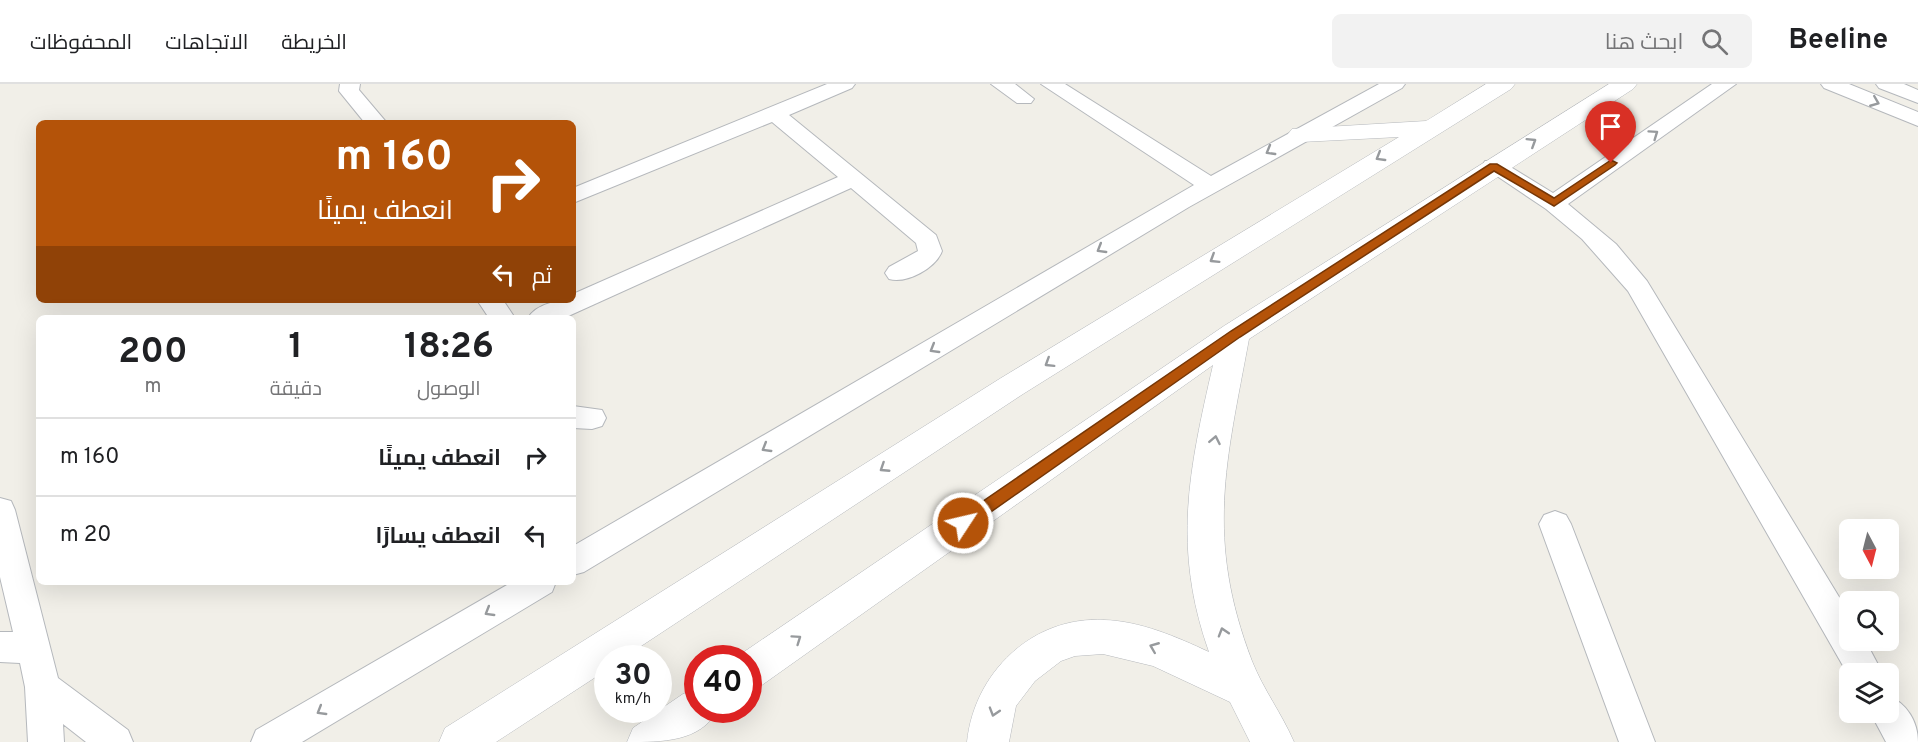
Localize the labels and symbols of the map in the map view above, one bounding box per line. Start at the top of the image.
one-way arrow [1868,95,1879,107]
pin [1585,101,1636,163]
one-way arrow [1648,130,1659,141]
one-way arrow [1526,137,1536,149]
one-way arrow [1266,144,1276,155]
one-way arrow [1376,150,1387,161]
one-way arrow [1097,242,1107,254]
one-way arrow [1210,252,1220,264]
one-way arrow [930,341,940,353]
one-way arrow [1045,355,1055,367]
one-way arrow [1209,435,1221,444]
one-way arrow [762,441,772,452]
one-way arrow [880,460,891,471]
position arrow [931,491,995,555]
north arrow [1839,519,1899,579]
one-way arrow [485,604,495,616]
one-way arrow [1218,627,1230,638]
one-way arrow [790,635,801,646]
one-way arrow [1149,642,1160,654]
speed limit sign: 40 [684,645,762,723]
one-way arrow [317,704,327,715]
one-way arrow [989,706,1001,717]

